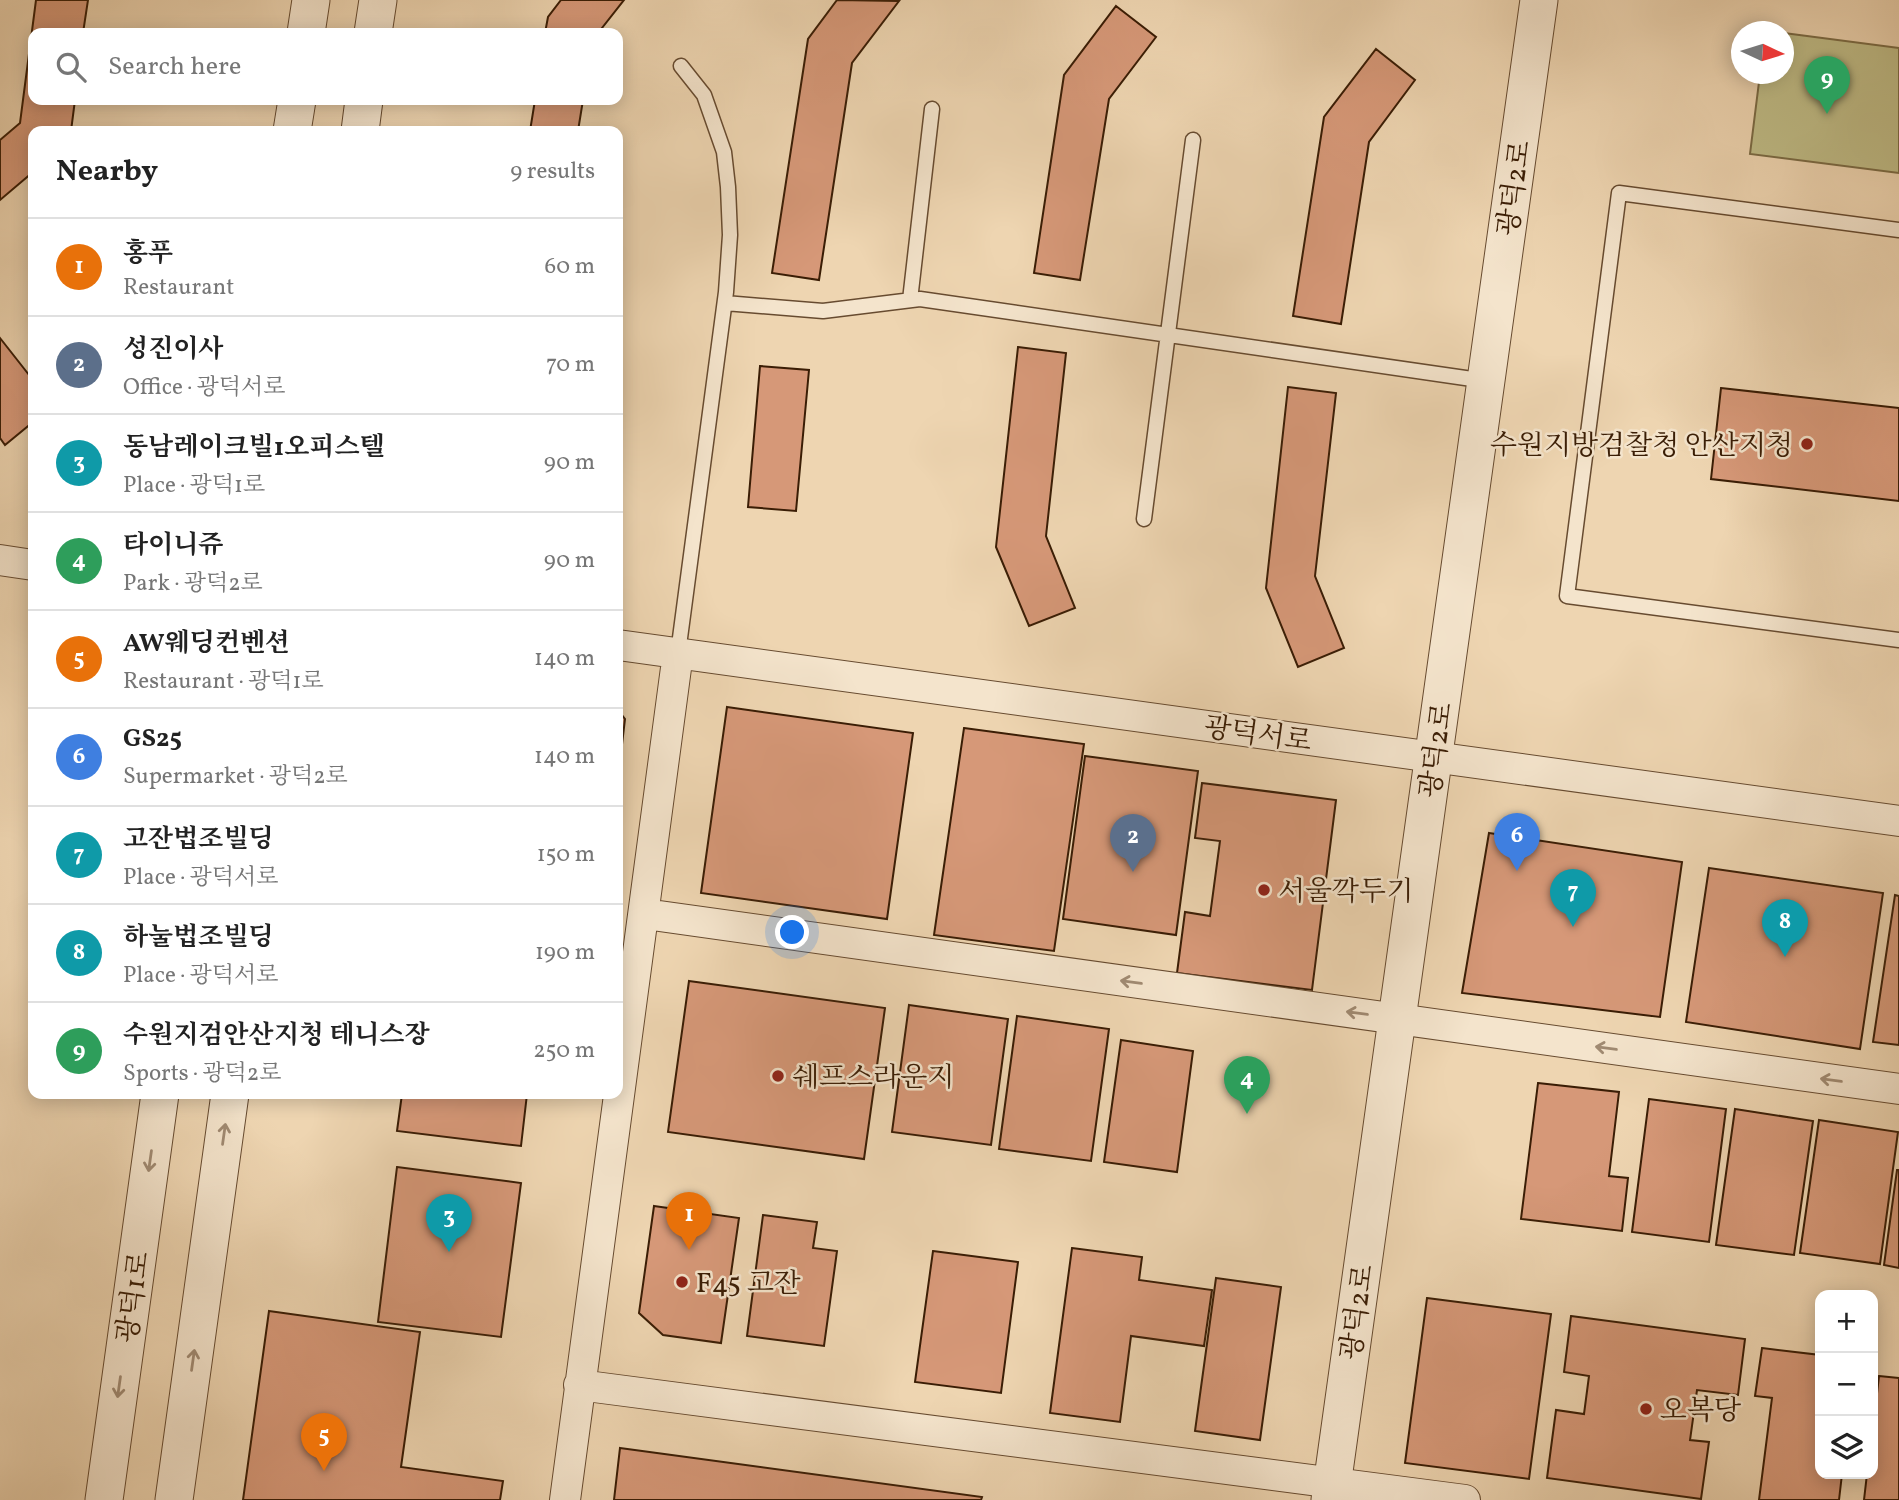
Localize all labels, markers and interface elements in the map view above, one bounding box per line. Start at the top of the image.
north arrow [1731,21,1794,84]
search box [28,28,623,105]
icon: search [52,48,90,86]
text: Search here [108,49,241,85]
pin: 9 [1804,56,1850,114]
street label: 광덕2로 [1489,138,1541,239]
text: Nearby [56,151,158,193]
text: 9 results [510,156,595,188]
text: 홍푸 [123,236,173,272]
text: 1 [74,251,84,283]
text: 60 m [545,251,595,283]
text: Restaurant [123,272,234,304]
text: 성진이사 [123,332,223,368]
text: 2 [73,349,85,381]
text: 70 m [546,349,595,381]
text: Office · 광덕서로 [123,372,285,404]
place label: 수원지방검찰청 안산지청 [1490,427,1793,466]
text: 동남레이크빌1오피스텔 [123,430,385,466]
marker: 수원지방검찰청 안산지청 [1799,436,1815,452]
text: 3 [73,447,85,479]
text: 90 m [544,447,595,479]
text: Place · 광덕1로 [123,470,265,502]
text: 타이니쥬 [123,528,223,564]
text: 4 [72,545,86,577]
text: 90 m [544,545,595,577]
text: Park · 광덕2로 [123,568,263,600]
text: AW웨딩컨벤션 [123,626,290,662]
text: 5 [73,643,85,675]
text: 140 m [534,643,595,675]
text: Restaurant · 광덕1로 [123,666,324,698]
street label: 광덕2로 [1411,700,1463,801]
street label: 광덕서로 [1201,709,1314,762]
text: GS25 [123,721,182,757]
text: 6 [73,741,85,773]
text: 140 m [534,741,595,773]
text: Supermarket · 광덕2로 [123,761,348,793]
pin: 6 [1494,813,1540,871]
pin: 2 [1110,814,1156,872]
text: 고잔법조빌딩 [123,822,274,858]
text: 7 [74,839,85,871]
text: 150 m [537,839,595,871]
text: Place · 광덕서로 [123,862,278,894]
pin: 7 [1550,869,1596,927]
place label: 서울깍두기 [1278,873,1413,912]
marker: 서울깍두기 [1256,882,1272,898]
pin: 8 [1762,899,1808,957]
your location [775,915,809,949]
text: 하눌법조빌딩 [123,920,274,956]
text: 8 [73,937,85,969]
text: 190 m [535,937,595,969]
text: Place · 광덕서로 [123,960,278,992]
one-way arrow [1120,975,1143,988]
one-way arrow [1346,1007,1368,1020]
text: 수원지검안산지청 테니스장 [123,1018,430,1054]
text: 9 [73,1035,85,1067]
text: 250 m [533,1035,595,1067]
one-way arrow [1595,1042,1618,1055]
pin: 4 [1224,1056,1270,1114]
text: Sports · 광덕2로 [123,1058,281,1090]
place label: 쉐프스라운지 [792,1059,954,1098]
marker: 쉐프스라운지 [770,1068,786,1084]
one-way arrow [1821,1073,1843,1086]
one-way arrow [218,1123,231,1146]
one-way arrow [144,1150,157,1172]
pin: 1 [666,1192,712,1250]
pin: 3 [426,1194,472,1252]
street label: 광덕1로 [109,1249,160,1346]
street label: 광덕2로 [1332,1262,1384,1363]
place label: F45 고잔 [696,1265,801,1304]
marker: F45 고잔 [674,1274,690,1290]
map controls [1815,1290,1878,1479]
button: + [1815,1290,1878,1353]
one-way arrow [187,1349,200,1371]
button: − [1815,1353,1878,1416]
one-way arrow [113,1375,126,1398]
place label: 오복당 [1660,1392,1741,1431]
marker: 오복당 [1638,1401,1654,1417]
pin: 5 [301,1413,347,1471]
button: layers [1815,1416,1878,1479]

